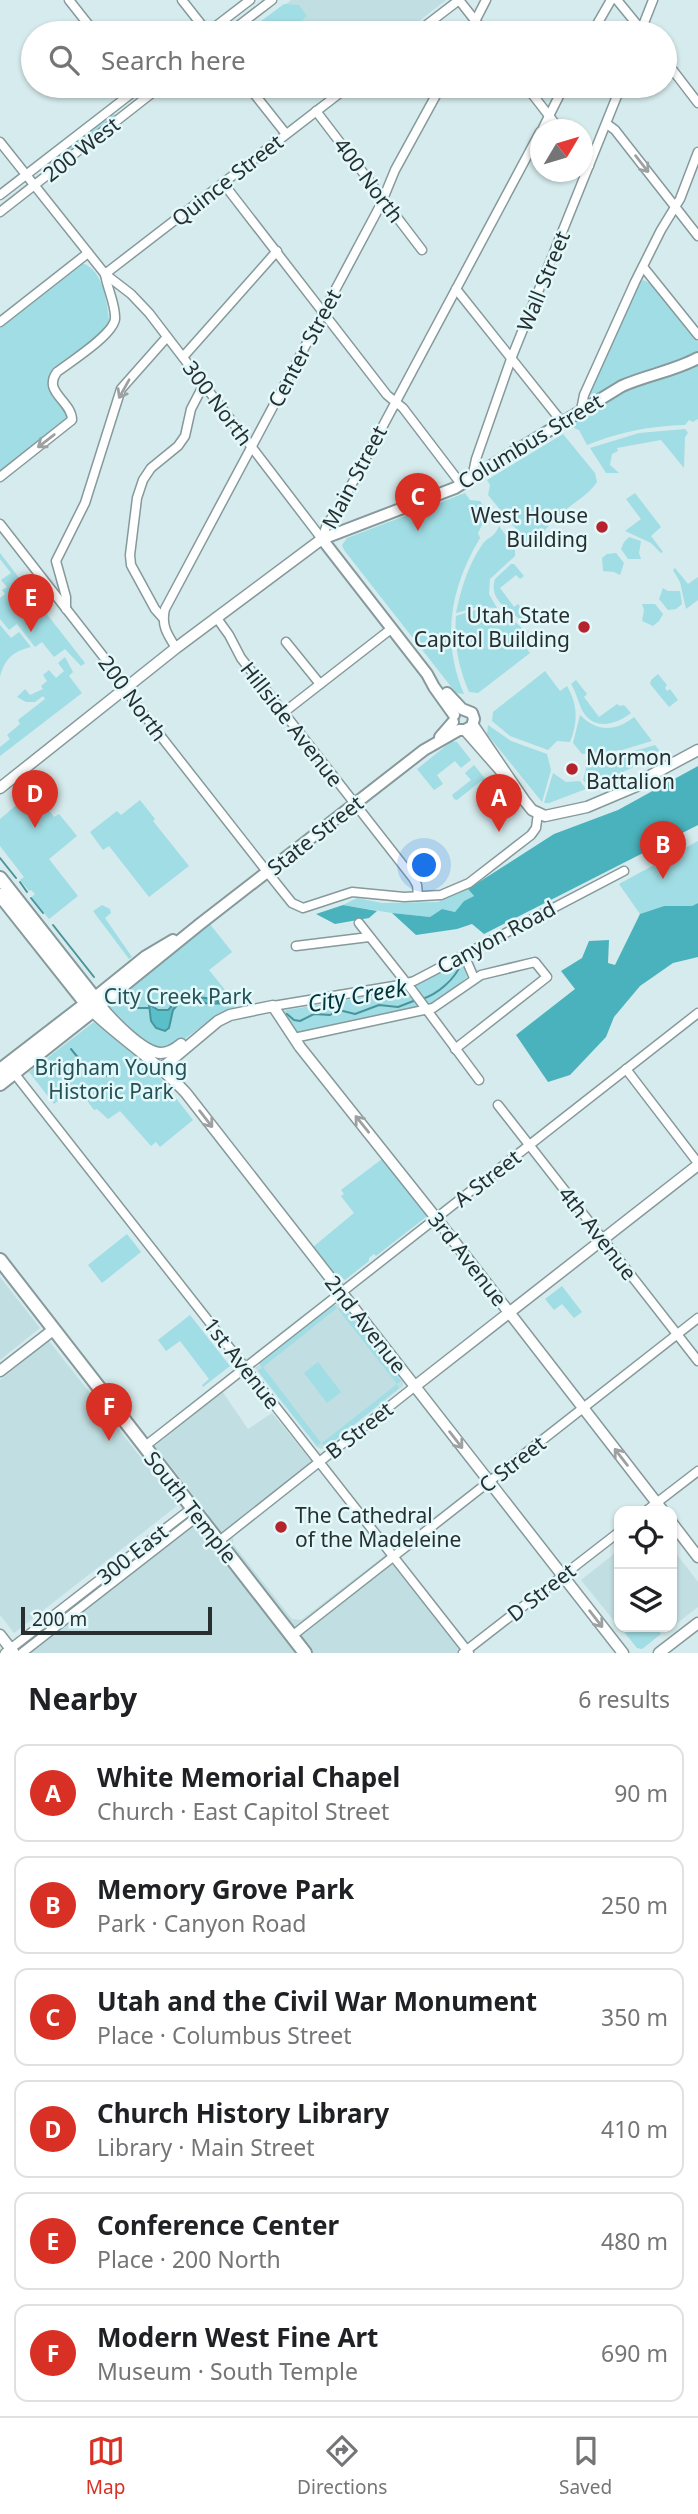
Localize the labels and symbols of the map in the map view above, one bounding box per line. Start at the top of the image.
street label: 200 West [37,110,125,188]
north arrow [530,119,593,182]
street label: Quince Street [166,128,289,232]
street label: 400 North [328,132,410,228]
one-way arrow [635,155,650,173]
street label: Wall Street [510,226,576,335]
street label: Center Street [261,284,347,412]
street label: 300 North [177,355,259,451]
one-way arrow [117,378,131,398]
street label: Columbus Street [452,387,608,495]
street label: Main Street [315,420,393,534]
one-way arrow [37,434,55,449]
pin: C [395,473,441,531]
place label: West House Building [471,501,588,553]
marker: West House Building [594,519,610,535]
pin: E [8,574,54,632]
place label: Utah State Capitol Building [414,601,570,653]
marker: Utah State Capitol Building [576,619,592,635]
street label: 200 North [92,650,174,746]
street label: Hillside Avenue [234,656,350,792]
place label: Mormon Battalion [586,743,675,795]
marker: Mormon Battalion [564,761,580,777]
pin: D [12,770,58,828]
pin: A [476,774,522,832]
street label: State Street [261,788,369,881]
pin: B [640,821,686,879]
your location [407,848,441,882]
street label: Canyon Road [432,894,560,980]
water label: City Creek [305,970,411,1019]
park label: City Creek Park [104,982,253,1010]
park label: Brigham Young Historic Park [35,1053,187,1105]
one-way arrow [199,1110,214,1128]
one-way arrow [354,1116,369,1134]
street label: A Street [448,1143,526,1213]
street label: 4th Avenue [553,1180,643,1286]
street label: 3rd Avenue [422,1206,514,1312]
street label: 2nd Avenue [319,1269,413,1379]
street label: 1st Avenue [197,1311,287,1415]
pin: F [86,1383,132,1441]
street label: B Street [320,1395,399,1465]
street label: C Street [473,1429,551,1499]
one-way arrow [448,1431,463,1449]
street label: South Temple [138,1445,244,1569]
one-way arrow [614,1449,629,1467]
place label: The Cathedral of the Madeleine [295,1501,461,1553]
street label: 300 East [91,1517,173,1590]
marker: The Cathedral of the Madeleine [273,1519,289,1535]
street label: D Street [501,1556,581,1627]
scale bar [21,1604,212,1636]
one-way arrow [589,1610,604,1628]

